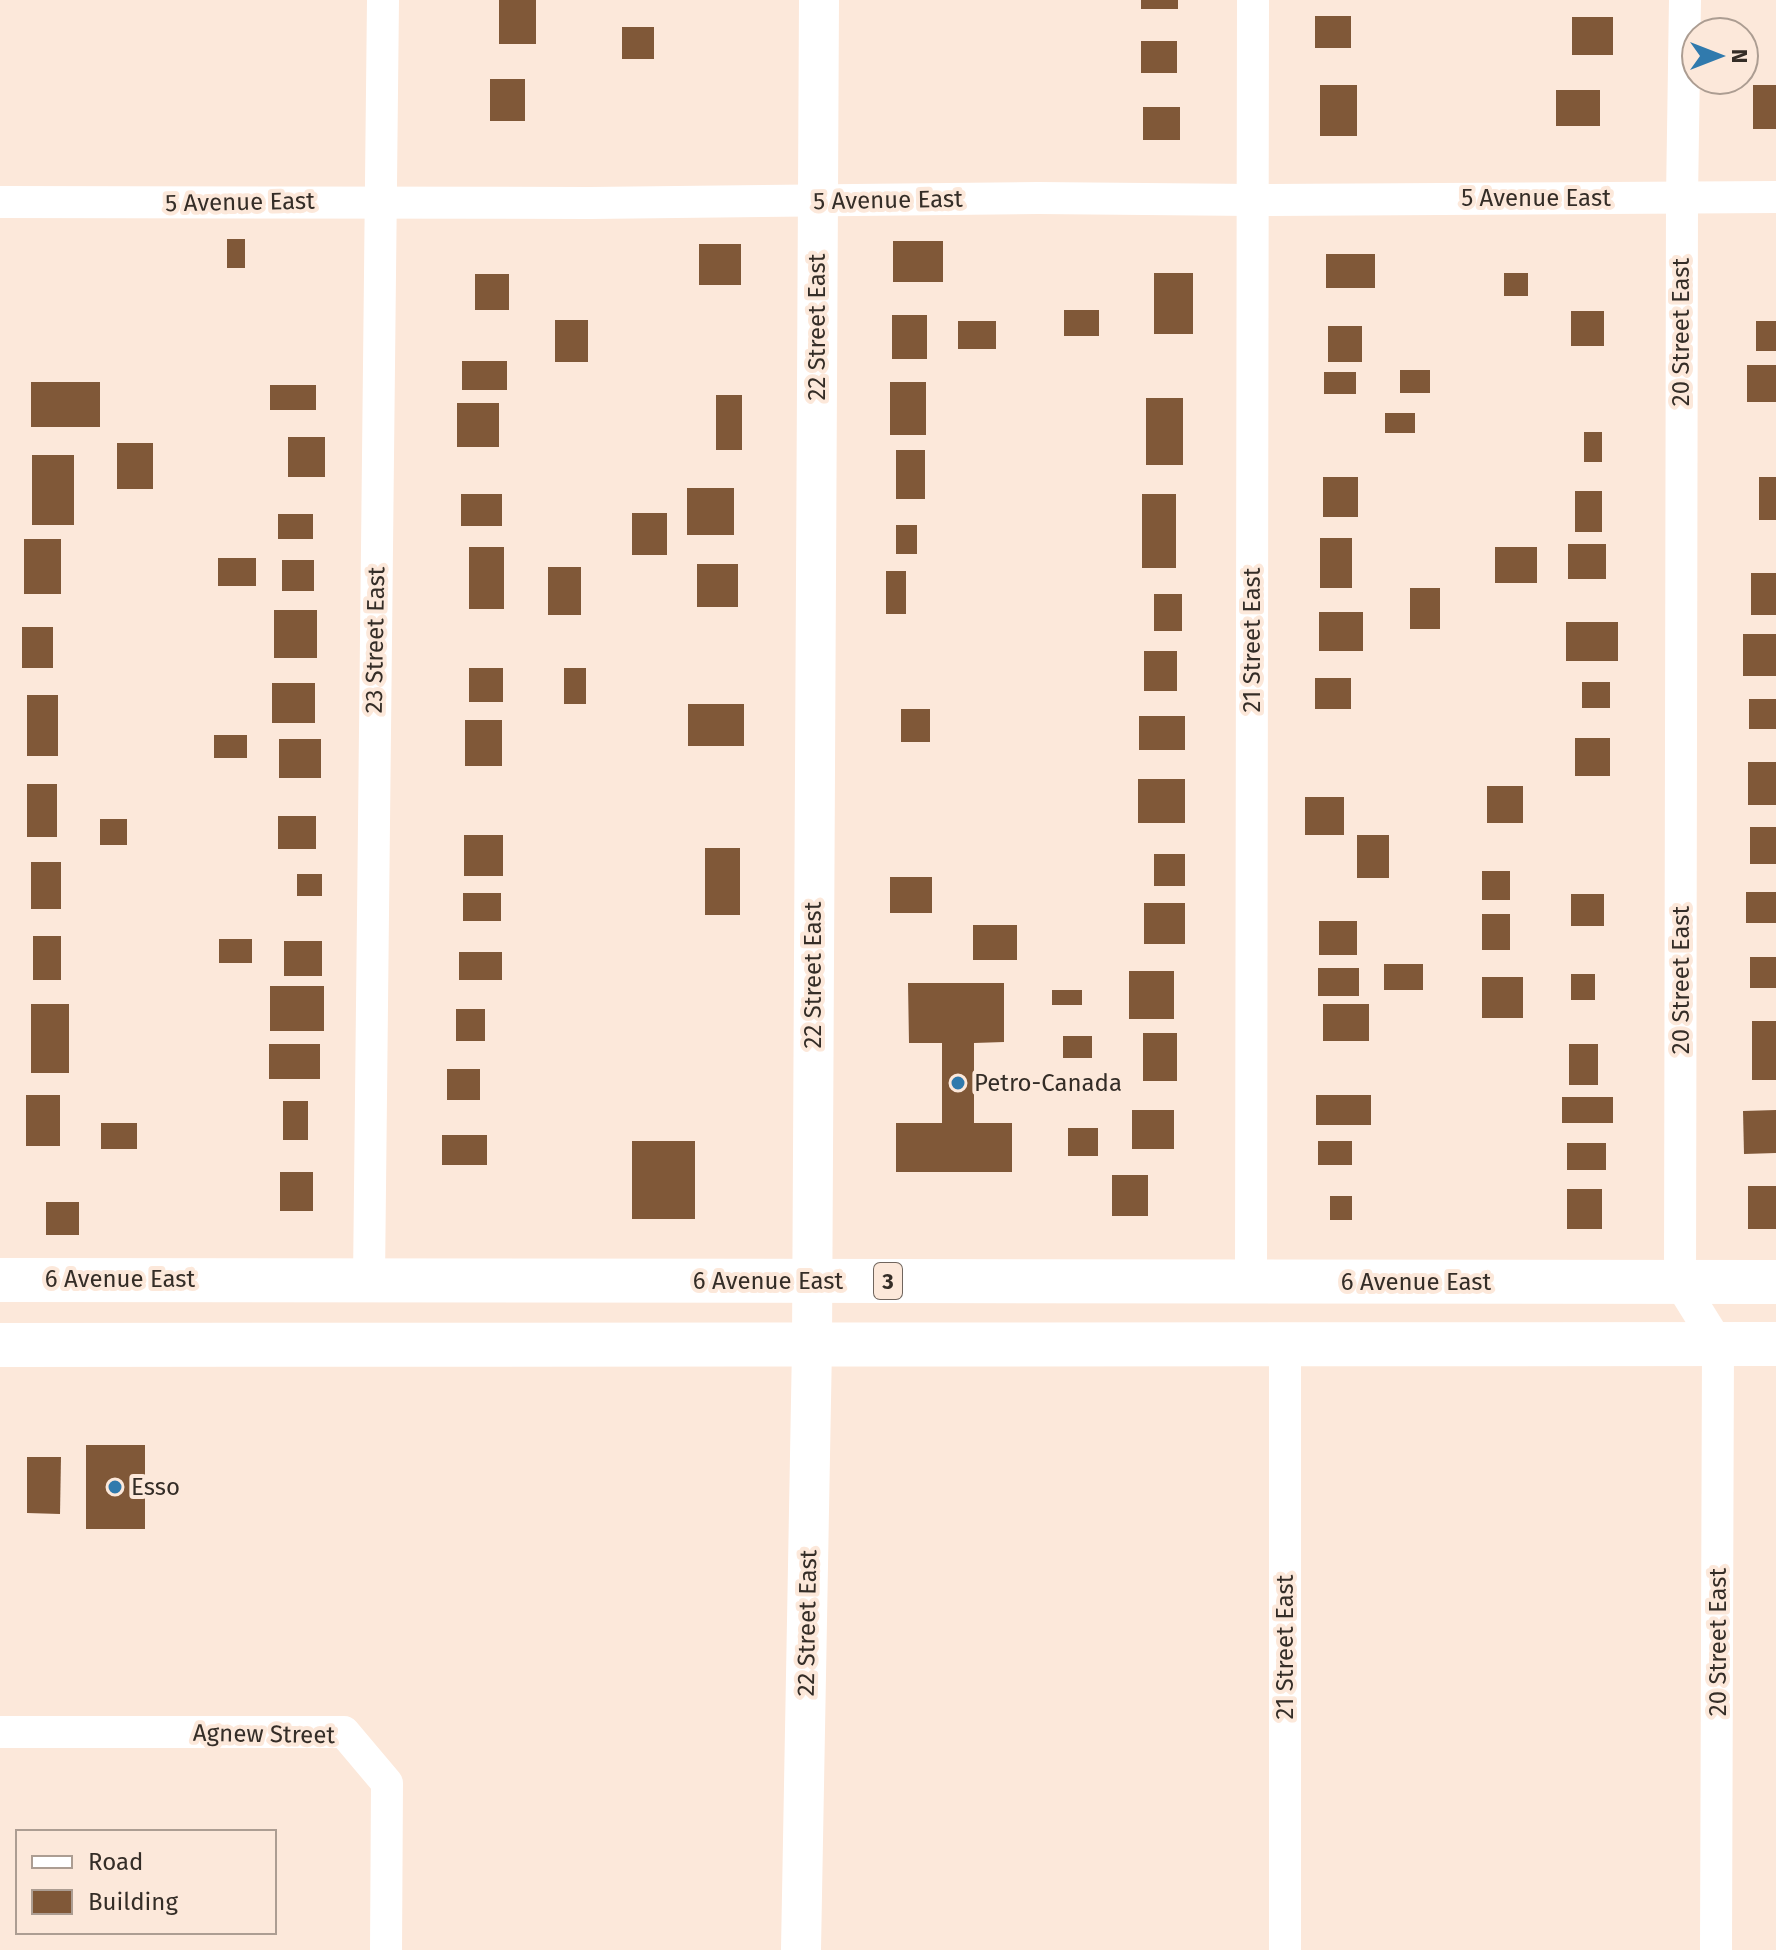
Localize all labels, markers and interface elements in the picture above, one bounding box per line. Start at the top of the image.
north arrow [1680,16,1760,96]
text: N [1726,49,1753,63]
street label: 5 Avenue East [1461,184,1611,212]
street label: 5 Avenue East [813,185,963,215]
street label: 5 Avenue East [165,187,315,217]
street label: 22 Street East [803,253,831,400]
street label: 20 Street East [1667,257,1695,406]
street label: 23 Street East [360,566,390,714]
street label: 21 Street East [1238,567,1266,712]
street label: 22 Street East [799,901,827,1048]
street label: 20 Street East [1667,905,1695,1054]
place label: Petro-Canada [974,1069,1122,1097]
marker: Petro-Canada [949,1074,967,1092]
road number: 3 [874,1263,902,1299]
street label: 6 Avenue East [45,1265,196,1293]
street label: 6 Avenue East [693,1267,844,1295]
street label: 6 Avenue East [1341,1268,1492,1296]
place label: Esso [131,1473,180,1501]
marker: Esso [106,1478,124,1496]
street label: 22 Street East [792,1549,822,1697]
street label: 20 Street East [1704,1567,1732,1716]
street label: 21 Street East [1271,1574,1299,1719]
street label: Agnew Street [193,1719,336,1749]
legend [16,1830,276,1934]
text: Road [88,1848,143,1876]
text: Building [88,1888,178,1916]

